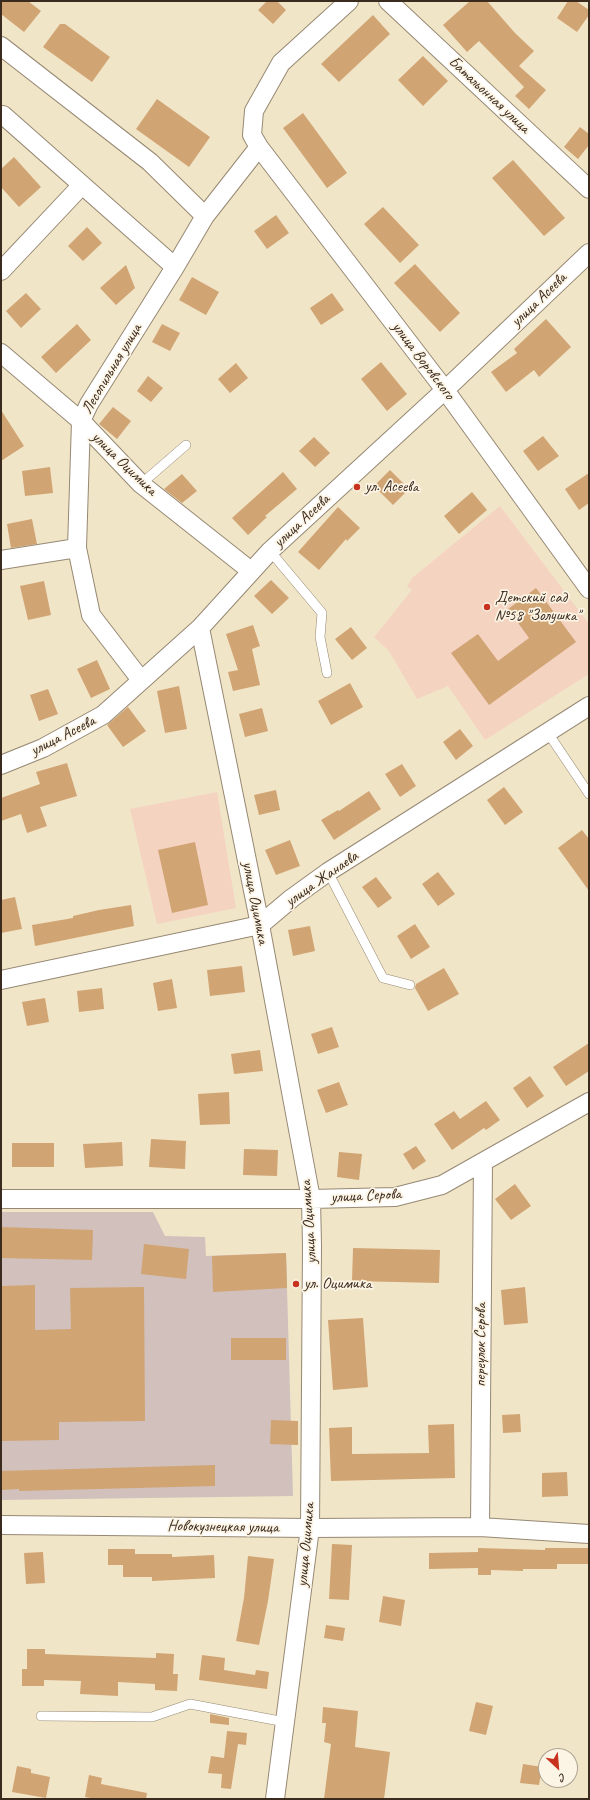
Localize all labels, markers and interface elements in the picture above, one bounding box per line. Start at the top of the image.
street label: Батальонная улица [444,52,534,138]
street label: улица Асеева [507,269,571,331]
street label: улица Воровского [387,318,459,404]
street label: Лесопильная улица [78,321,146,417]
street label: улица Оцимика [87,428,161,500]
place label: ул. Асеева [365,477,418,497]
marker: ул. Асеева [352,482,362,492]
street label: улица Асеева [270,490,334,552]
place label: Детский сад №58 "Золушка" [495,588,580,626]
marker: Детский сад №58 "Золушка" [482,602,492,612]
street label: улица Асеева [28,712,98,760]
street label: улица Жанаева [282,847,362,911]
street label: улица Оцимика [238,860,272,946]
street label: улица Оцимика [296,1179,322,1265]
street label: улица Серова [330,1185,402,1207]
place label: ул. Оцимика [304,1274,371,1294]
marker: ул. Оцимика [291,1279,301,1289]
street label: переулок Серова [471,1303,491,1387]
street label: улица Оцимика [293,1502,319,1588]
street label: Новокузнецкая улица [167,1516,279,1538]
north arrow [538,1748,578,1788]
text: С [557,1770,568,1785]

